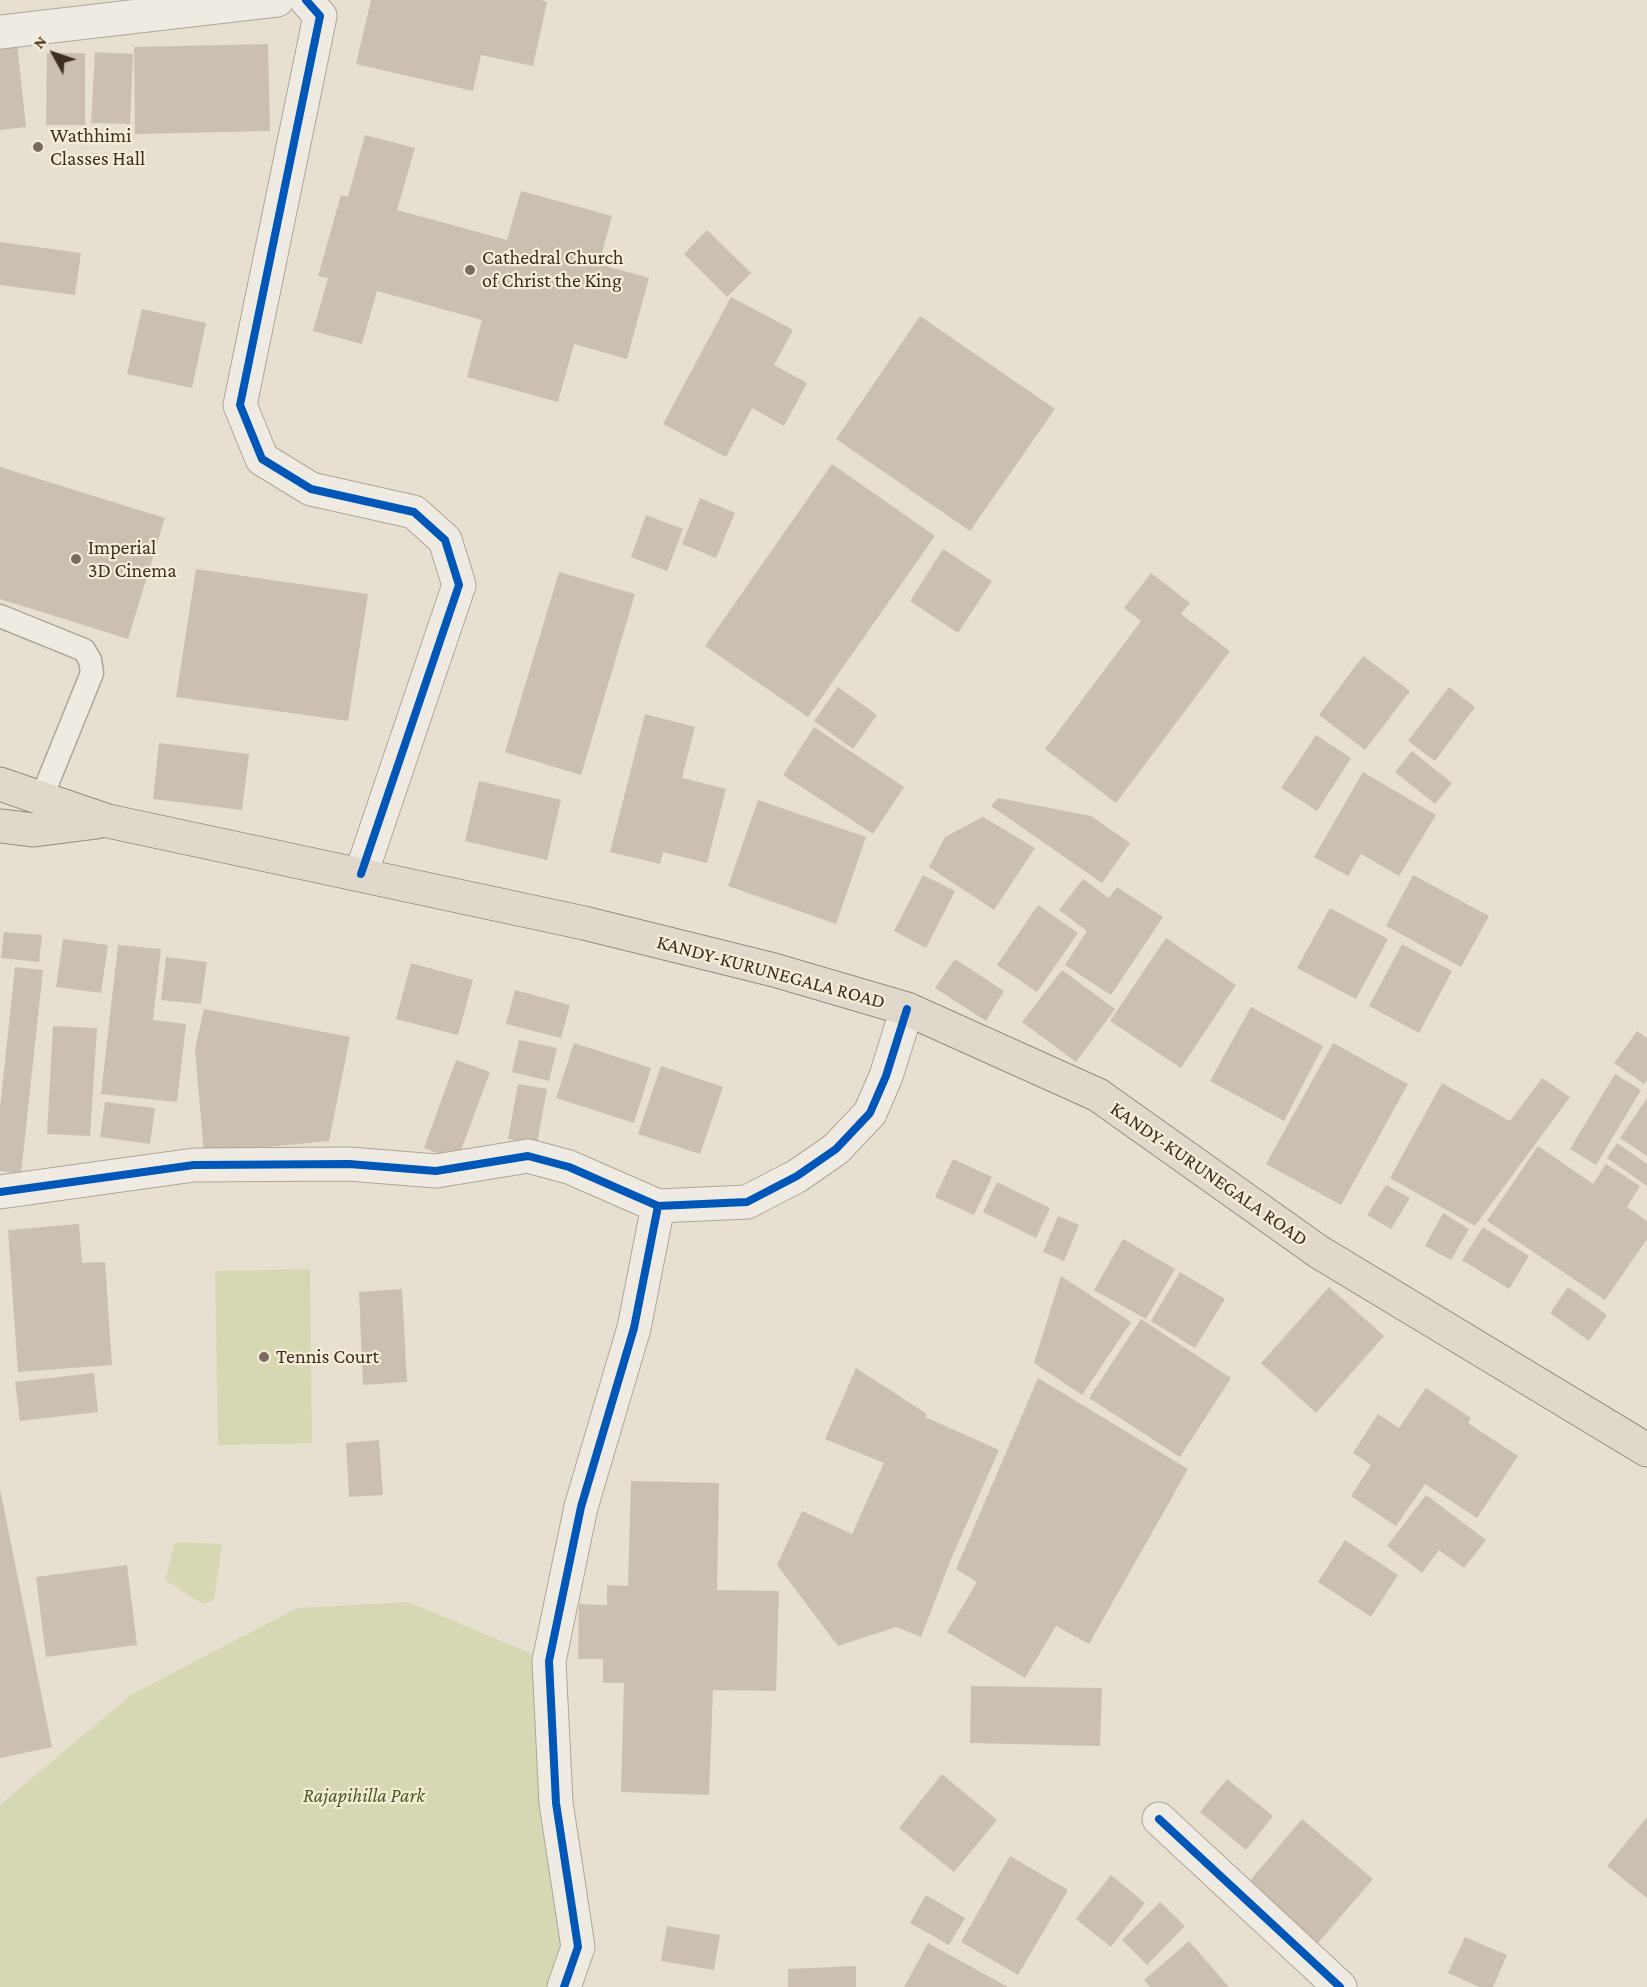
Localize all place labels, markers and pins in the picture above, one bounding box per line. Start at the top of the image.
place label: Wathhimi Classes Hall [50,124,145,171]
marker: Wathhimi Classes Hall [31,140,45,154]
place label: Cathedral Church of Christ the King [482,246,623,293]
marker: Cathedral Church of Christ the King [463,263,477,277]
place label: Imperial 3D Cinema [88,536,176,583]
marker: Imperial 3D Cinema [69,552,83,566]
place label: Tennis Court [276,1345,379,1369]
marker: Tennis Court [257,1350,271,1364]

